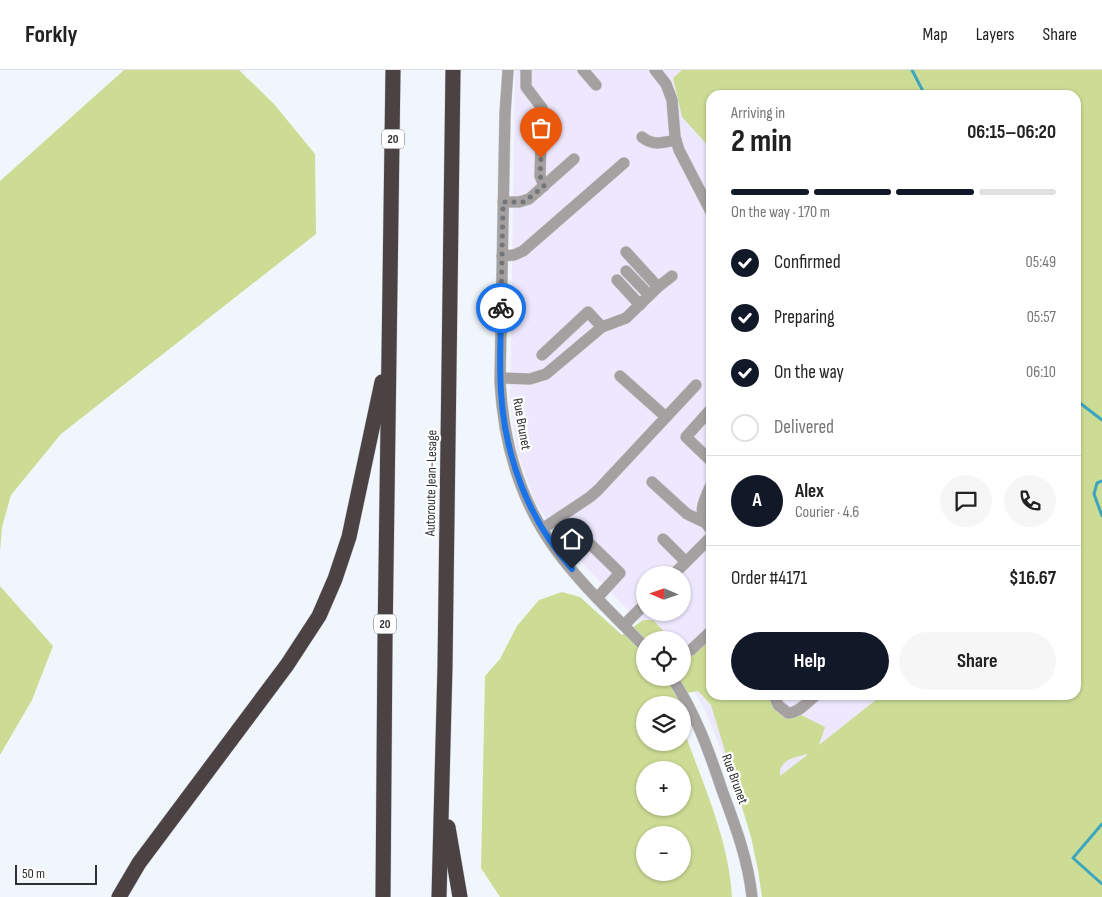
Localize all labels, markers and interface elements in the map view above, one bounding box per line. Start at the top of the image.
text: Forkly [25,20,77,49]
text: Map [923,24,948,45]
text: Layers [976,24,1015,45]
text: Share [1043,24,1077,45]
text: Arriving in [731,104,785,123]
pin [520,107,562,158]
icon: bag [527,114,555,142]
text: 06:15–06:20 [967,121,1056,144]
text: 2 min [731,122,792,161]
road number: 20 [382,130,404,148]
text: On the way · 170 m [731,203,830,222]
icon: check [731,249,759,277]
text: Confirmed [774,251,841,274]
text: 05:49 [1026,253,1056,272]
courier [476,283,526,333]
icon: bike [487,294,515,322]
icon: check [731,304,759,332]
text: Preparing [774,306,835,329]
text: 05:57 [1027,308,1056,327]
icon: check [731,359,759,387]
text: On the way [774,361,844,384]
text: 06:10 [1026,363,1056,382]
street label: Rue Brunet [509,397,535,451]
text: Delivered [774,416,834,439]
street label: Autoroute Jean-Lesage [422,430,440,537]
button: chat [940,475,992,527]
button: phone [1004,475,1056,527]
text: Alex [795,480,824,503]
text: A [752,489,762,512]
text: Courier · 4.6 [795,503,859,522]
pin [551,518,593,569]
icon: home [558,525,586,553]
north arrow [636,566,691,621]
map controls [636,566,691,881]
text: Order #4171 [731,567,807,590]
text: $16.67 [1009,567,1056,590]
road number: 20 [374,614,396,634]
button: locate [636,631,691,686]
button: Help [731,632,889,690]
button: Share [899,632,1056,690]
button: layers [636,696,691,751]
street label: Rue Brunet [718,752,752,806]
button: + [636,761,691,816]
button: − [636,826,691,881]
scale bar [15,862,98,885]
text: 50 m [22,865,45,882]

